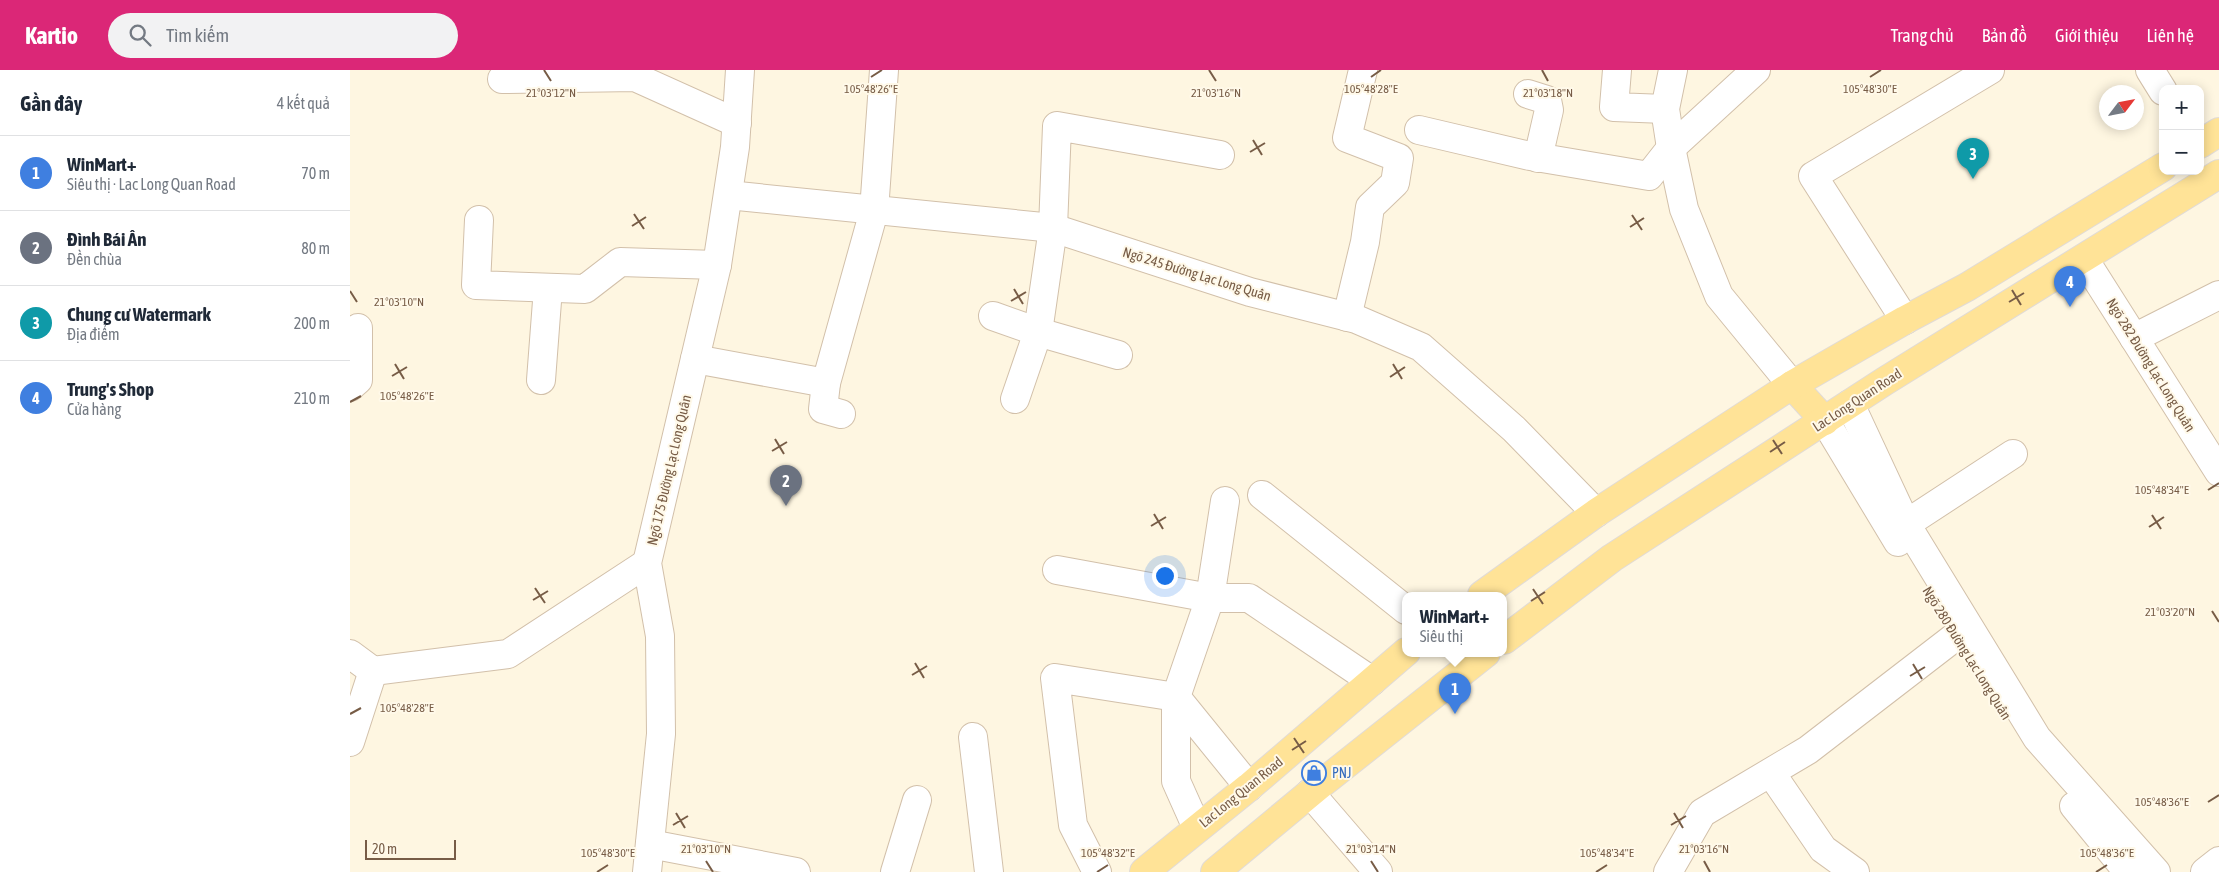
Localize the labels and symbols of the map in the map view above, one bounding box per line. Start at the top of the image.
text: 105°48'26"E [844,82,898,96]
text: 105°48'28"E [1344,82,1398,96]
text: 105°48'30"E [1843,82,1897,96]
north arrow [2099,85,2144,130]
text: 21°03'12"N [526,86,576,100]
text: 21°03'16"N [1191,86,1241,100]
text: 21°03'18"N [1523,86,1573,100]
pin: 3 [1957,138,1989,179]
street label: Ngõ 245 Đường Lạc Long Quân [1121,244,1273,304]
pin: 4 [2054,266,2086,307]
text: 21°03'10"N [374,295,424,309]
street label: Ngõ 282 Đường Lạc Long Quân [2103,295,2199,435]
street label: Lac Long Quan Road [1810,365,1904,435]
text: 105°48'26"E [380,389,434,403]
street label: Ngõ 175 Đường Lạc Long Quân [644,393,694,547]
pin: 2 [770,465,802,506]
text: 105°48'34"E [2135,483,2189,497]
your location [1152,563,1178,589]
street label: Ngõ 280 Đường Lạc Long Quân [1919,583,2015,723]
text: 21°03'20"N [2145,605,2195,619]
pin: 1 [1439,673,1471,714]
text: 105°48'28"E [380,701,434,715]
street label: Lac Long Quan Road [1196,753,1286,831]
shop icon: PNJ [1301,760,1327,786]
place label: PNJ [1332,765,1352,781]
text: 105°48'36"E [2135,795,2189,809]
scale bar [365,837,456,860]
text: 21°03'10"N [681,842,731,856]
text: 21°03'14"N [1346,842,1396,856]
text: 21°03'16"N [1679,842,1729,856]
text: 105°48'30"E [581,846,635,860]
text: 105°48'32"E [1081,846,1135,860]
text: 105°48'34"E [1580,846,1634,860]
text: 105°48'36"E [2080,846,2134,860]

